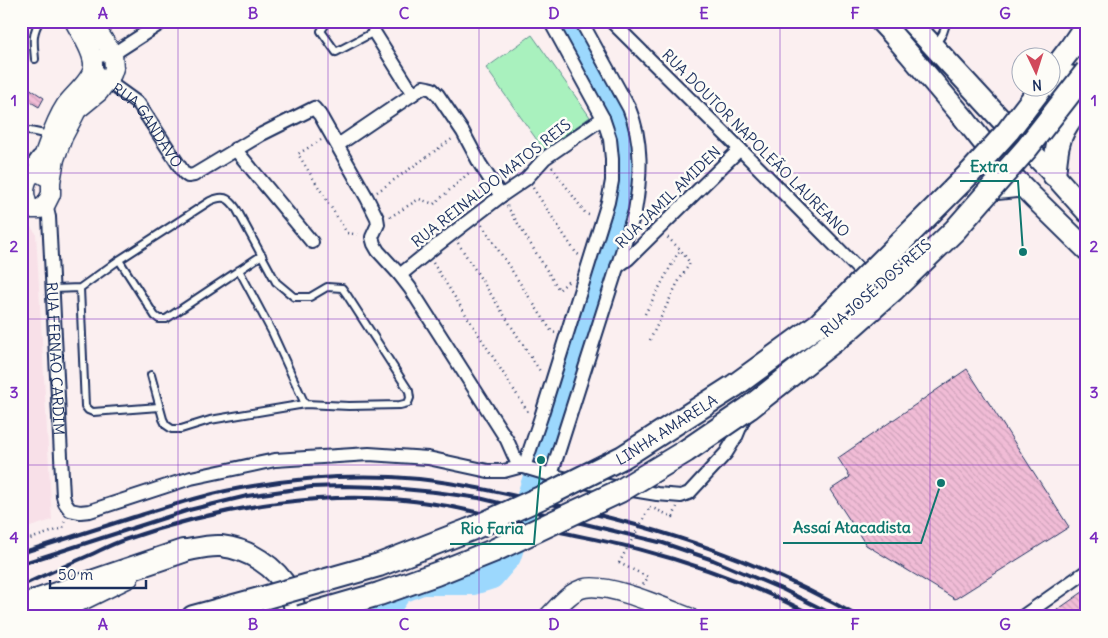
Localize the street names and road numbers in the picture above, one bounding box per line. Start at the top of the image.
street label: RUA DOUTOR NAPOLEÃO LAUREANO [658,45,854,241]
street label: RUA GANDAVO [108,78,187,171]
street label: RUA REINALDO MATOS REIS [407,115,575,251]
street label: RUA JAMIL AMIDEN [611,142,725,252]
street label: RUA JOSÉ DOS REIS [817,235,935,341]
street label: RUA FERNÃO CARDIM [43,281,69,435]
street label: LINHA AMARELA [612,390,721,469]

